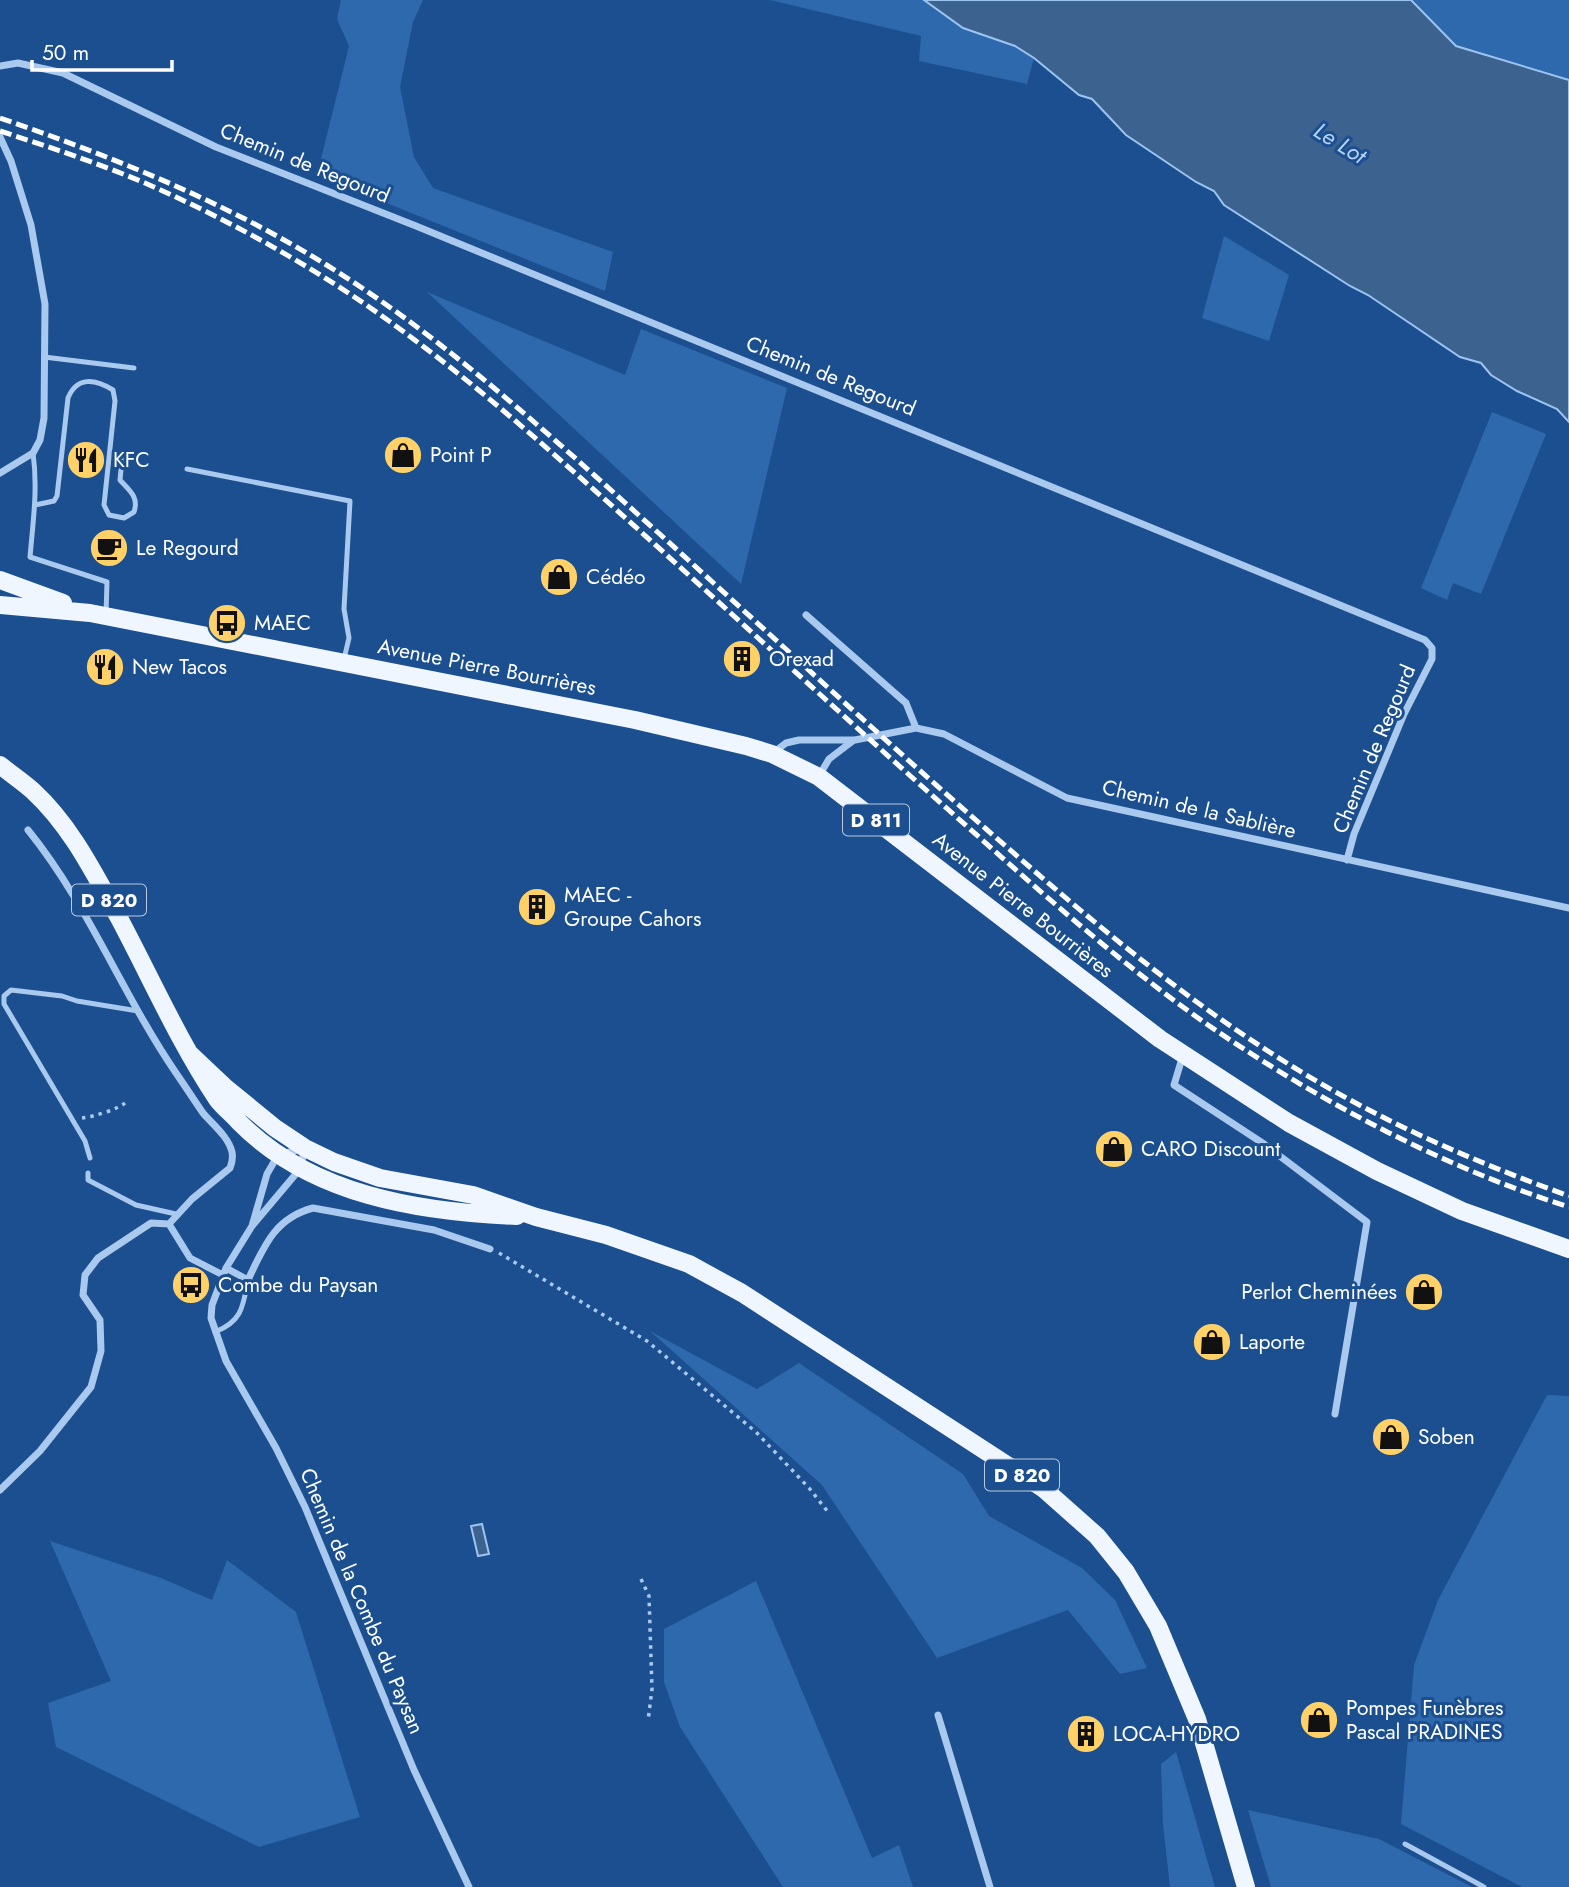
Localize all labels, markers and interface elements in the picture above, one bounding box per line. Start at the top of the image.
scale bar [32,28,172,72]
text: 50 m [42,38,89,68]
water label: Le Lot [1307,114,1374,173]
street label: Chemin de Regourd [216,115,394,211]
street label: Chemin de Regourd [742,328,920,424]
shop icon: Point P [382,434,424,476]
restaurant icon: KFC [65,439,107,481]
place label: Point P [430,440,492,470]
place label: KFC [113,445,150,475]
cafe icon: Le Regourd [88,527,130,569]
place label: Le Regourd [136,533,239,563]
shop icon: Cédéo [538,556,580,598]
place label: Cédéo [586,562,645,592]
bus stop icon: MAEC [206,602,248,644]
place label: MAEC [254,608,311,638]
street label: Avenue Pierre Bourrières [375,631,599,703]
building icon: Orexad [721,638,763,680]
place label: Orexad [769,644,834,674]
restaurant icon: New Tacos [84,646,126,688]
place label: New Tacos [132,652,227,682]
street label: Chemin de Regourd [1325,660,1423,838]
street label: Chemin de la Sablière [1099,772,1299,846]
road number: D 811 [843,804,909,835]
street label: Avenue Pierre Bourrières [926,825,1120,985]
place label: MAEC - Groupe Cahors [564,880,701,934]
road number: D 820 [72,885,146,916]
building icon: MAEC - Groupe Cahors [516,886,558,928]
shop icon: CARO Discount [1093,1128,1135,1170]
place label: CARO Discount [1141,1134,1280,1164]
bus stop icon: Combe du Paysan [170,1264,212,1306]
place label: Combe du Paysan [218,1270,378,1300]
shop icon: Perlot Cheminées [1403,1271,1445,1313]
place label: Perlot Cheminées [1241,1277,1397,1307]
shop icon: Laporte [1191,1321,1233,1363]
place label: Laporte [1239,1327,1305,1357]
shop icon: Soben [1370,1416,1412,1458]
place label: Soben [1418,1422,1475,1452]
road number: D 820 [985,1460,1059,1490]
street label: Chemin de la Combe du Paysan [292,1463,432,1739]
place label: Pompes Funèbres Pascal PRADINES [1346,1693,1503,1747]
shop icon: Pompes Funèbres Pascal PRADINES [1298,1699,1340,1741]
building icon: LOCA-HYDRO [1065,1713,1107,1755]
place label: LOCA-HYDRO [1113,1719,1240,1749]

